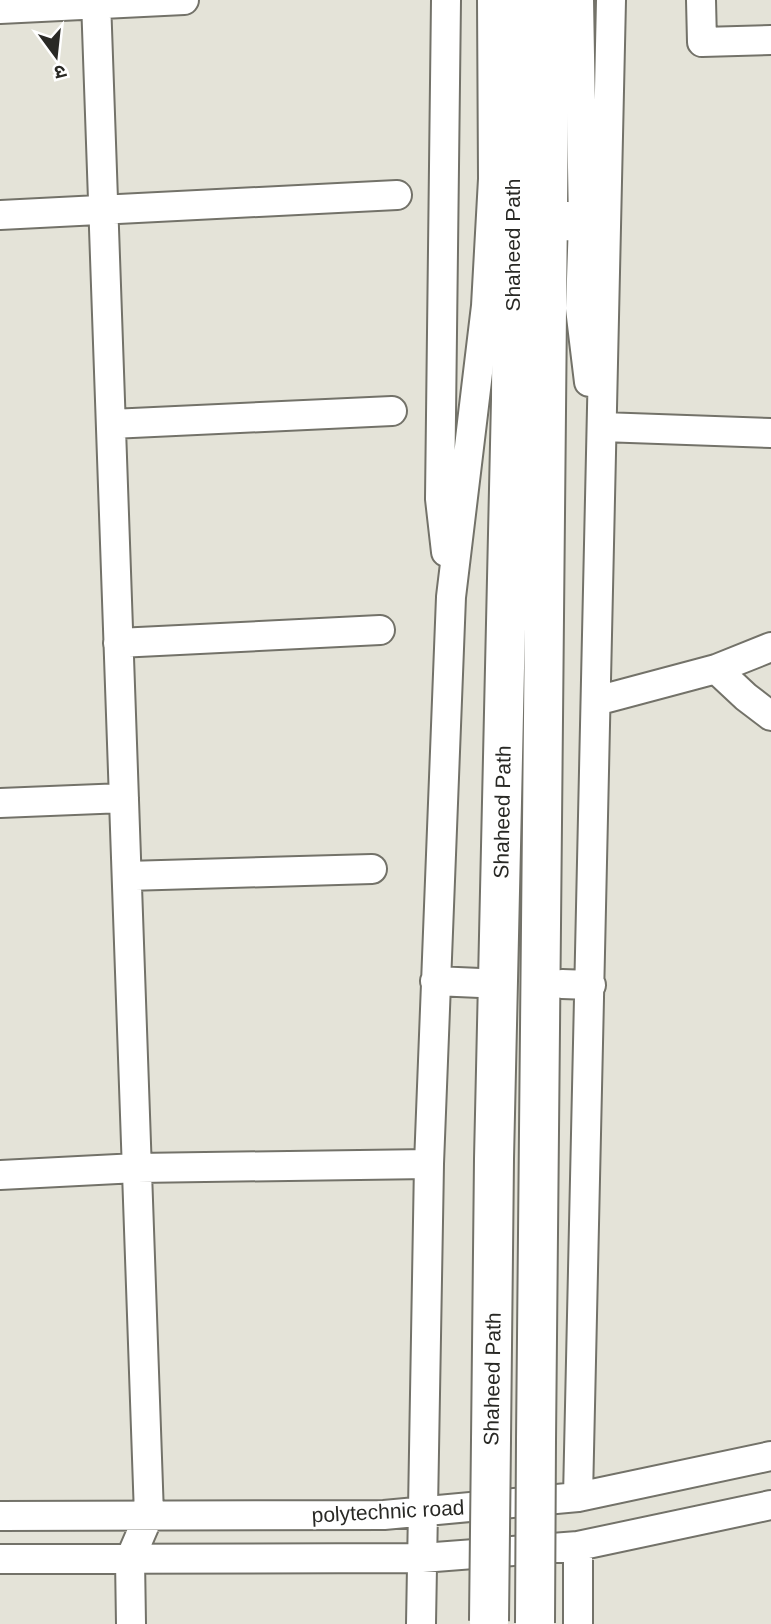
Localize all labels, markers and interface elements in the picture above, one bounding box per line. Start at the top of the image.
north arrow [21,21,91,91]
text: उ [51,60,68,84]
street label: Shaheed Path [501,178,524,312]
street label: Shaheed Path [489,745,515,879]
street label: Shaheed Path [479,1312,505,1446]
street label: polytechnic road [311,1496,465,1526]

